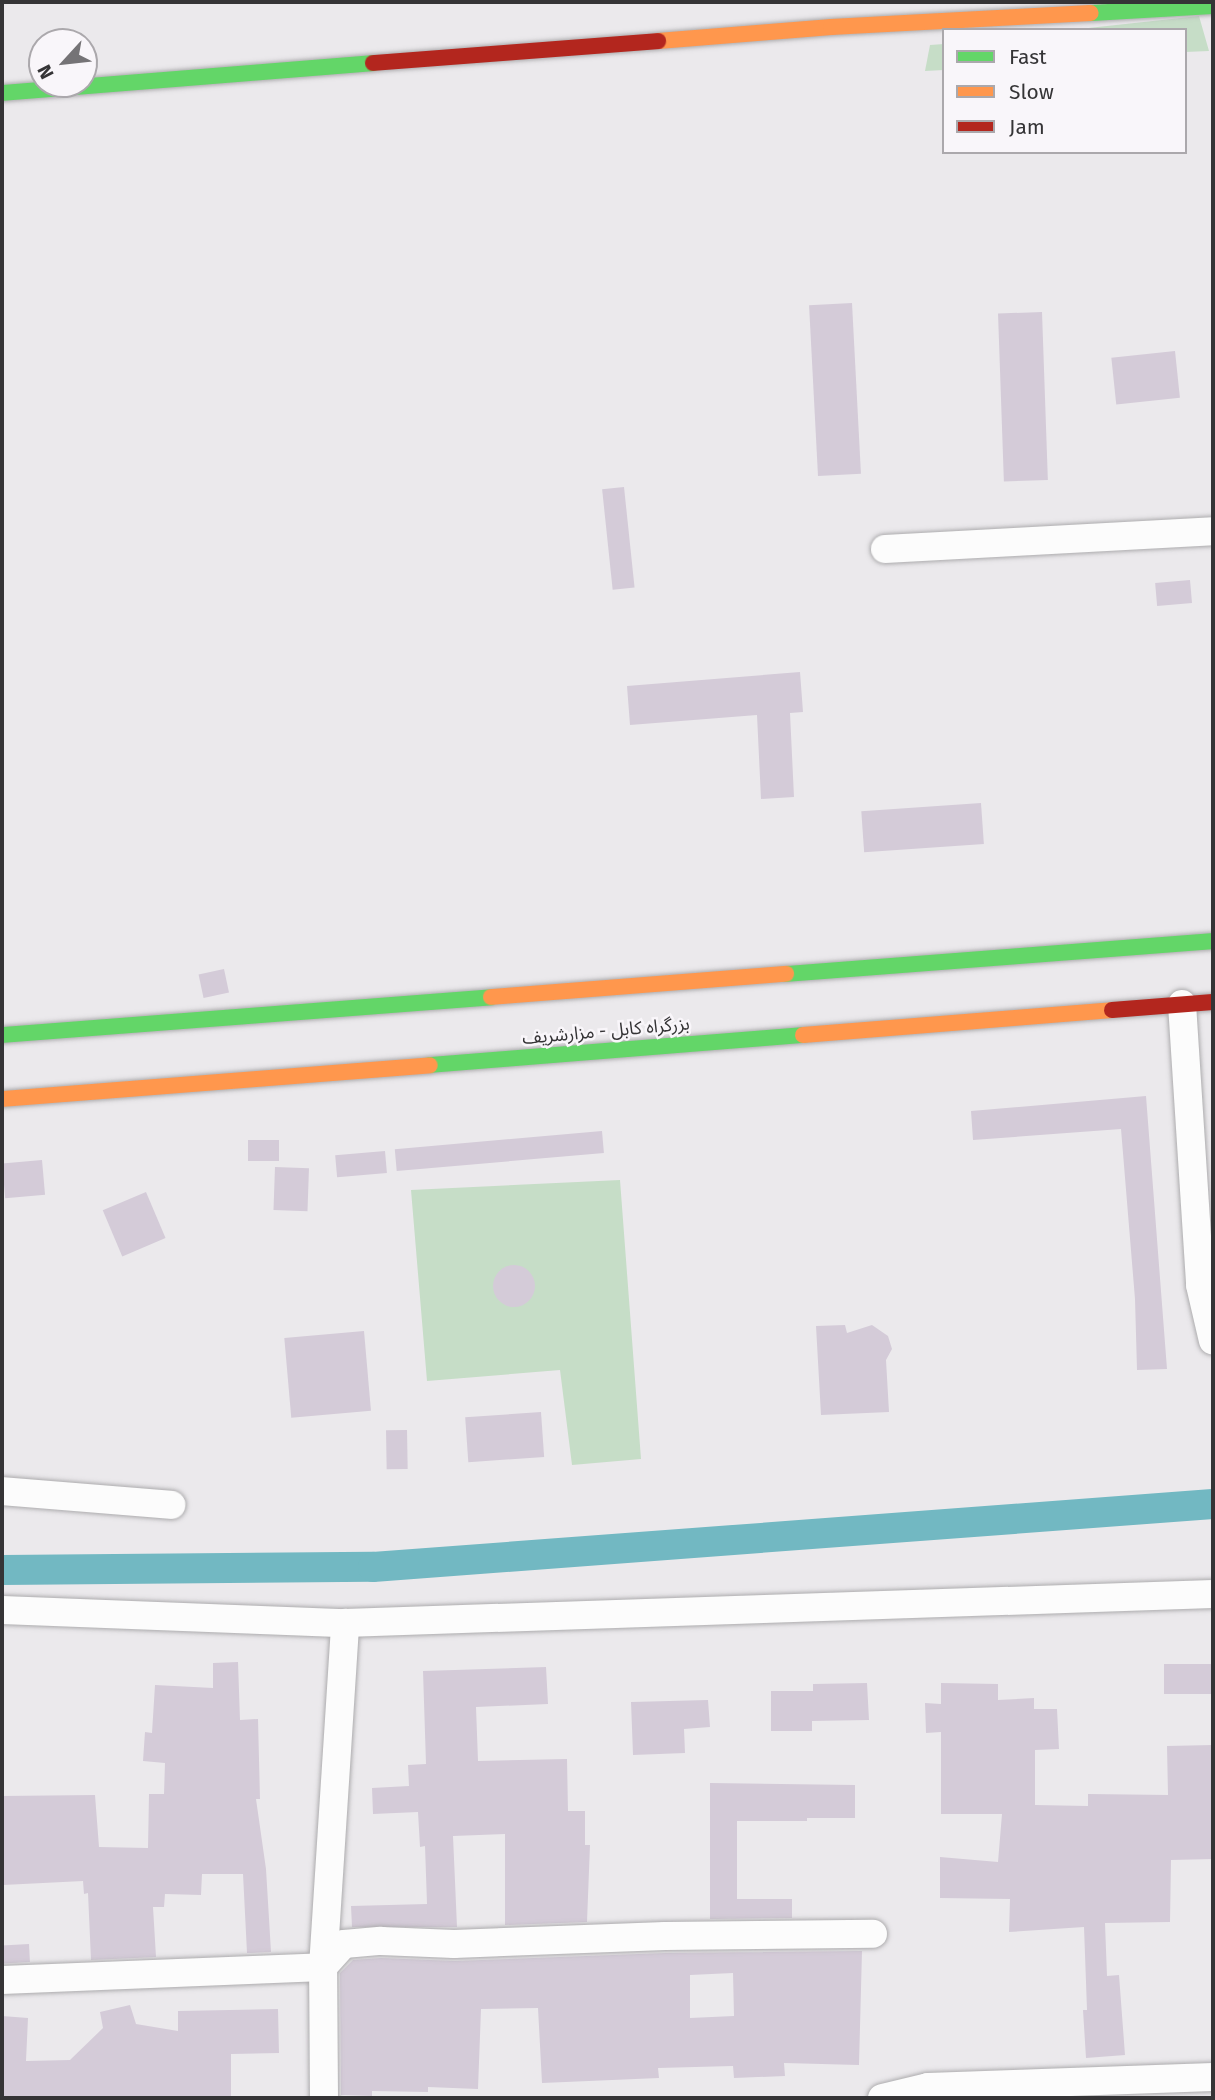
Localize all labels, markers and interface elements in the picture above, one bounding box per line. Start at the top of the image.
north arrow [28,28,98,98]
legend [942,28,1187,154]
text: Fast [1009,44,1047,70]
text: N [33,61,59,83]
text: Slow [1009,79,1054,105]
text: Jam [1009,114,1045,140]
street label: بزرگراه کابل - مزارشریف [521,1013,691,1049]

